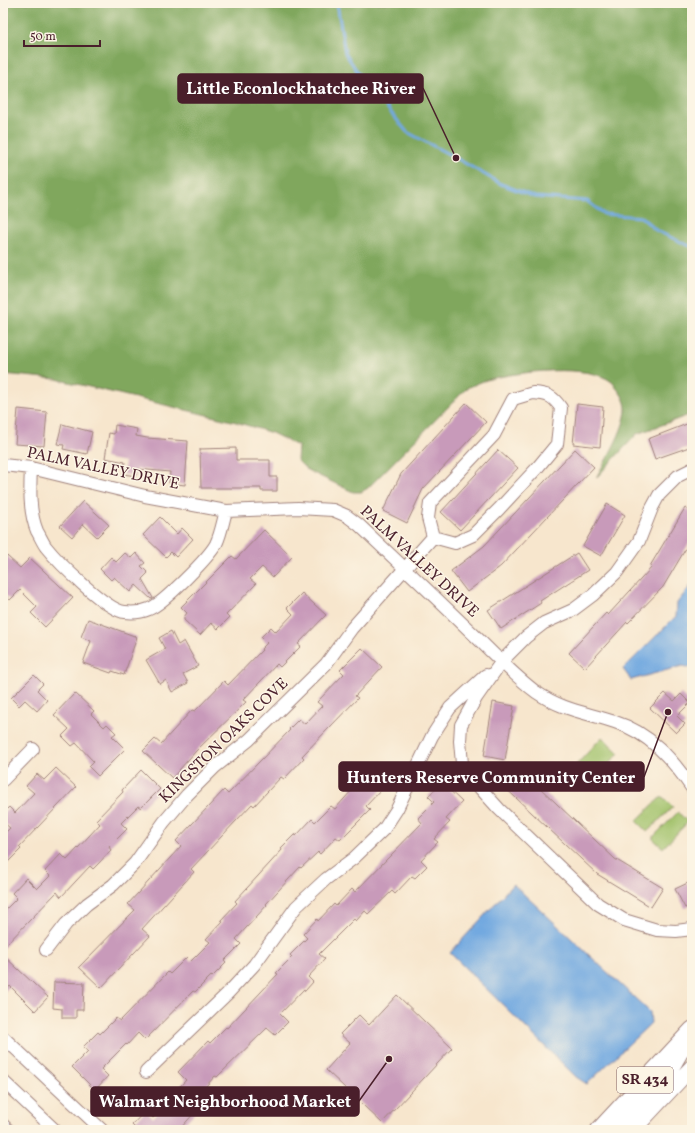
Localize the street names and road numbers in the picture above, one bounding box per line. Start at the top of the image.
street label: PALM VALLEY DRIVE [25,442,181,496]
street label: PALM VALLEY DRIVE [355,501,483,623]
street label: KINGSTON OAKS COVE [155,673,293,809]
road number: SR 434 [617,1067,673,1093]

